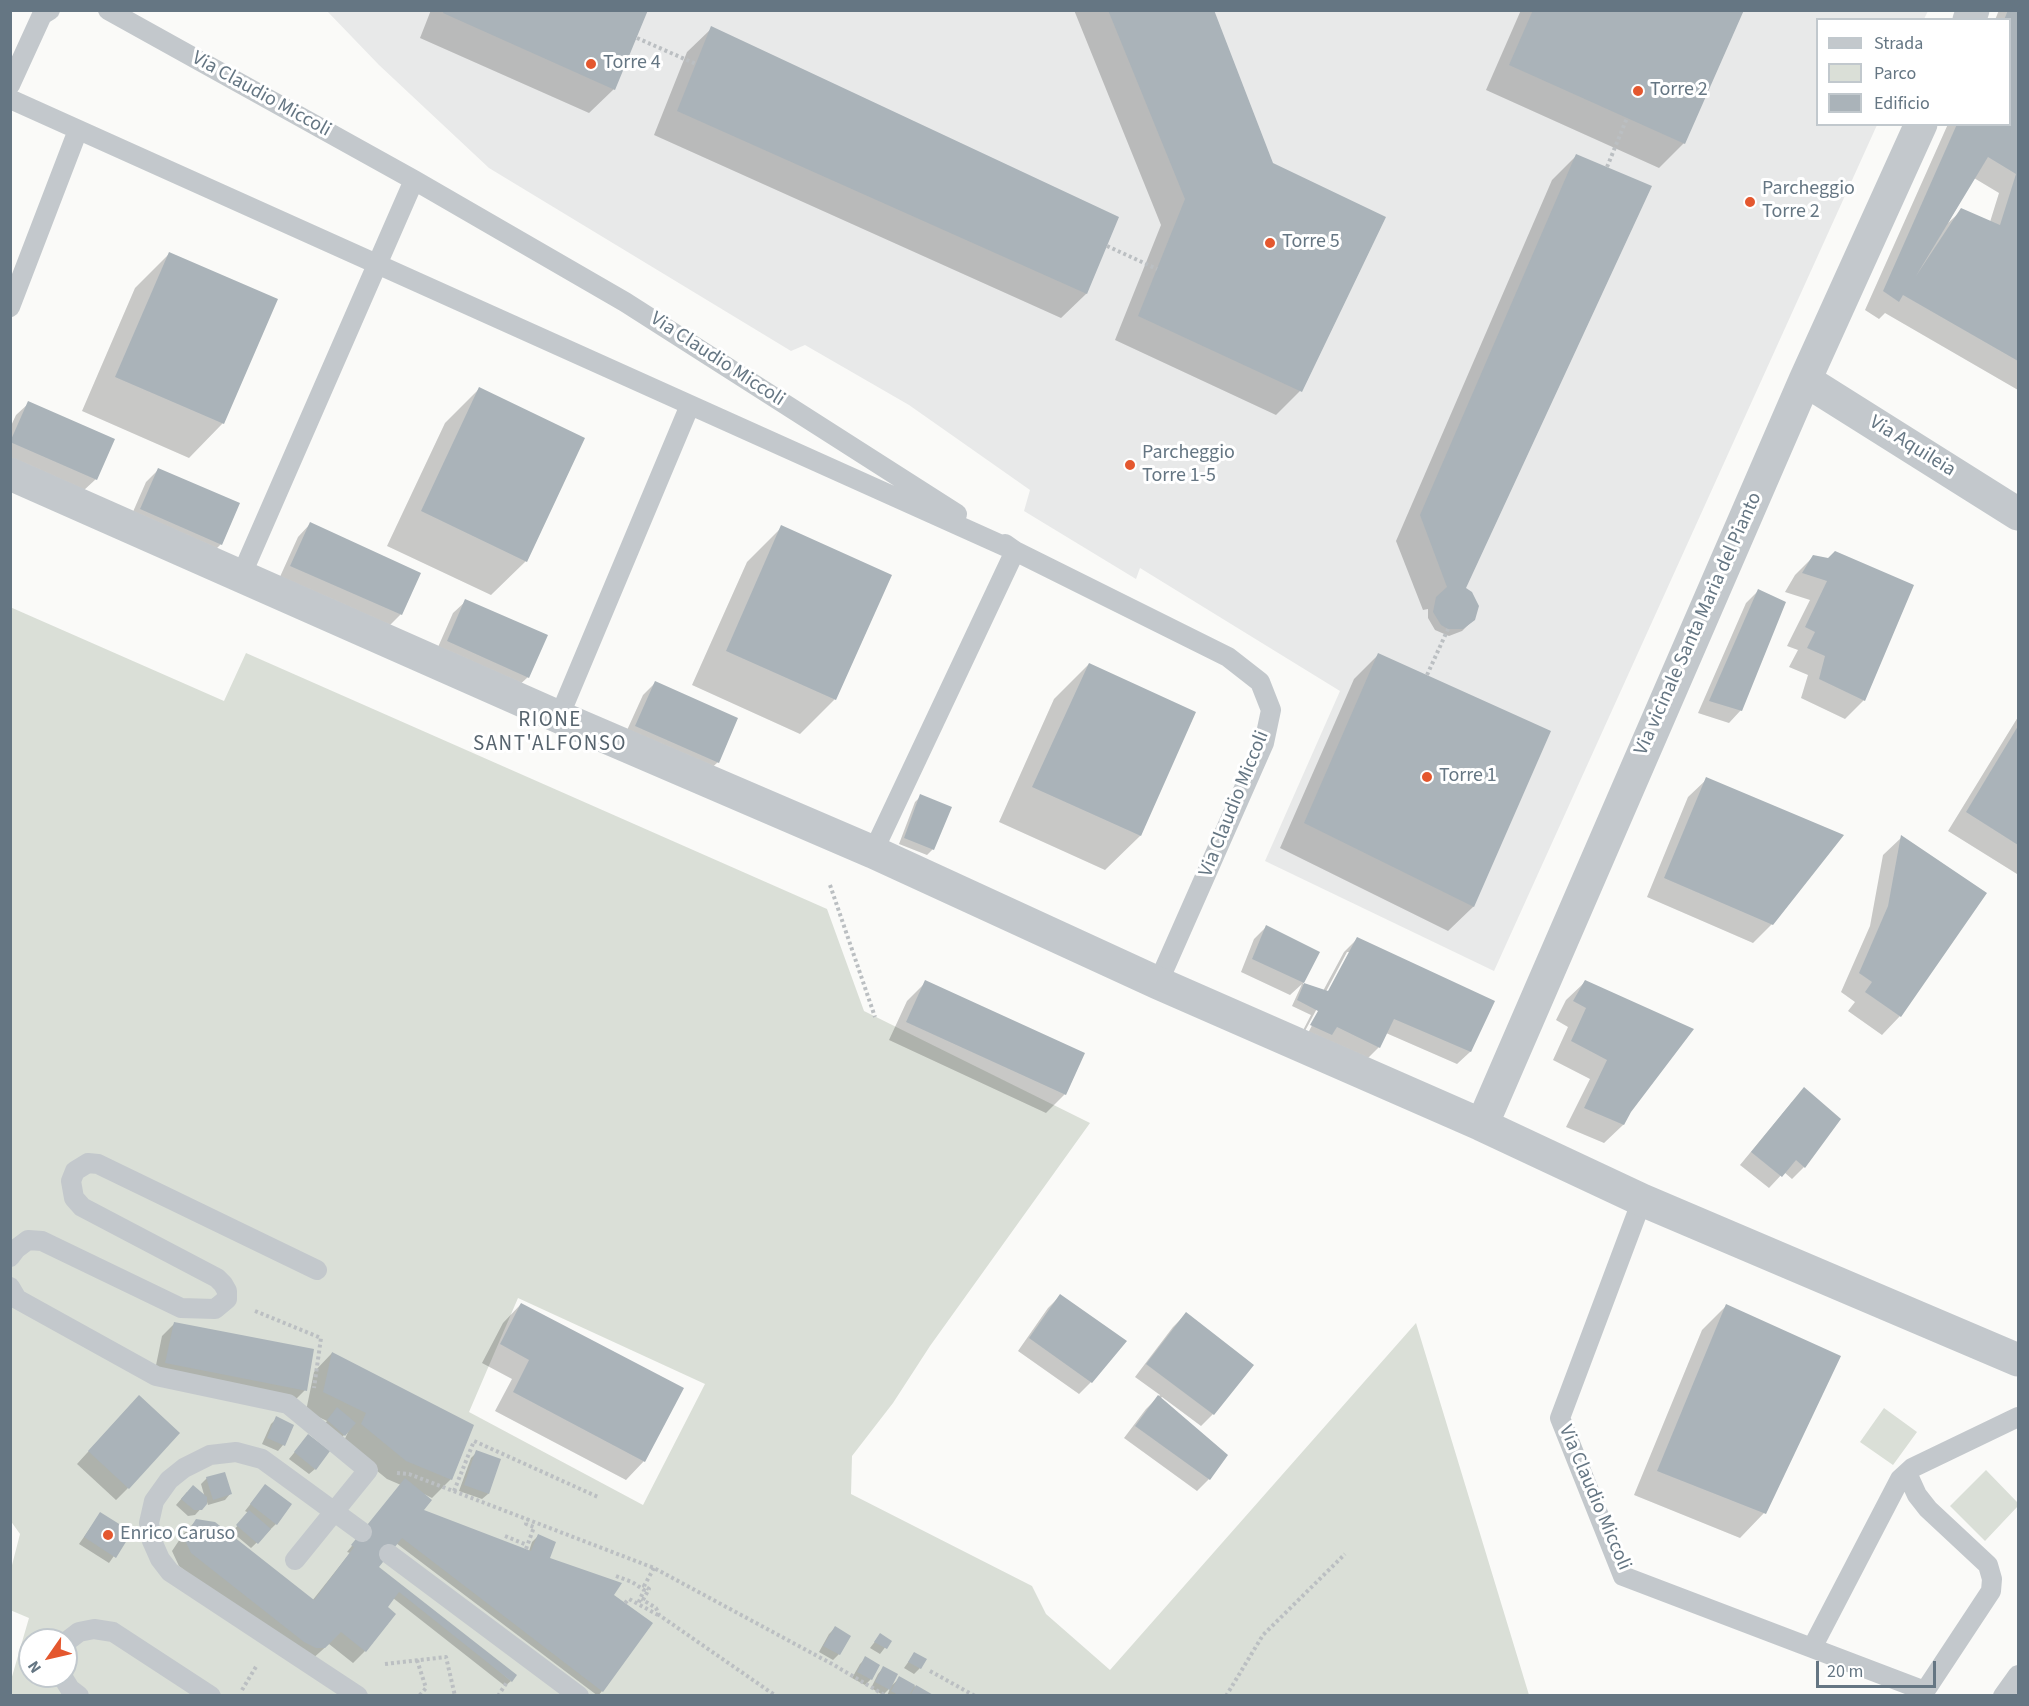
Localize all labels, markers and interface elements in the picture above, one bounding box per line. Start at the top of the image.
legend [1816,18,2011,126]
text: Strada [1874,31,1923,56]
street label: Via Claudio Miccoli [187,47,335,143]
place label: Torre 4 [603,52,661,76]
marker: Torre 4 [584,57,598,71]
text: Parco [1874,61,1916,86]
place label: Torre 2 [1650,79,1708,103]
marker: Torre 2 [1631,84,1645,98]
text: Edificio [1874,91,1930,116]
place label: Parcheggio Torre 2 [1762,178,1855,225]
marker: Parcheggio Torre 2 [1743,195,1757,209]
place label: Torre 5 [1282,231,1340,255]
marker: Torre 5 [1263,236,1277,250]
street label: Via Claudio Miccoli [645,308,789,412]
street label: Via Aquileia [1864,411,1960,483]
place label: Parcheggio Torre 1-5 [1142,442,1235,489]
marker: Parcheggio Torre 1-5 [1123,458,1137,472]
street label: Via vicinale Santa Maria del Pianto [1630,489,1768,759]
district label: RIONE SANT'ALFONSO [473,708,627,758]
street label: Via Claudio Miccoli [1195,727,1275,881]
place label: Torre 1 [1439,765,1497,789]
marker: Torre 1 [1420,770,1434,784]
street label: Via Claudio Miccoli [1553,1422,1635,1574]
place label: Enrico Caruso [120,1523,235,1547]
marker: Enrico Caruso [101,1528,115,1542]
north arrow [18,1628,78,1688]
scale bar [1819,1649,1939,1687]
text: N [23,1656,47,1678]
text: 20 m [1827,1659,1863,1684]

